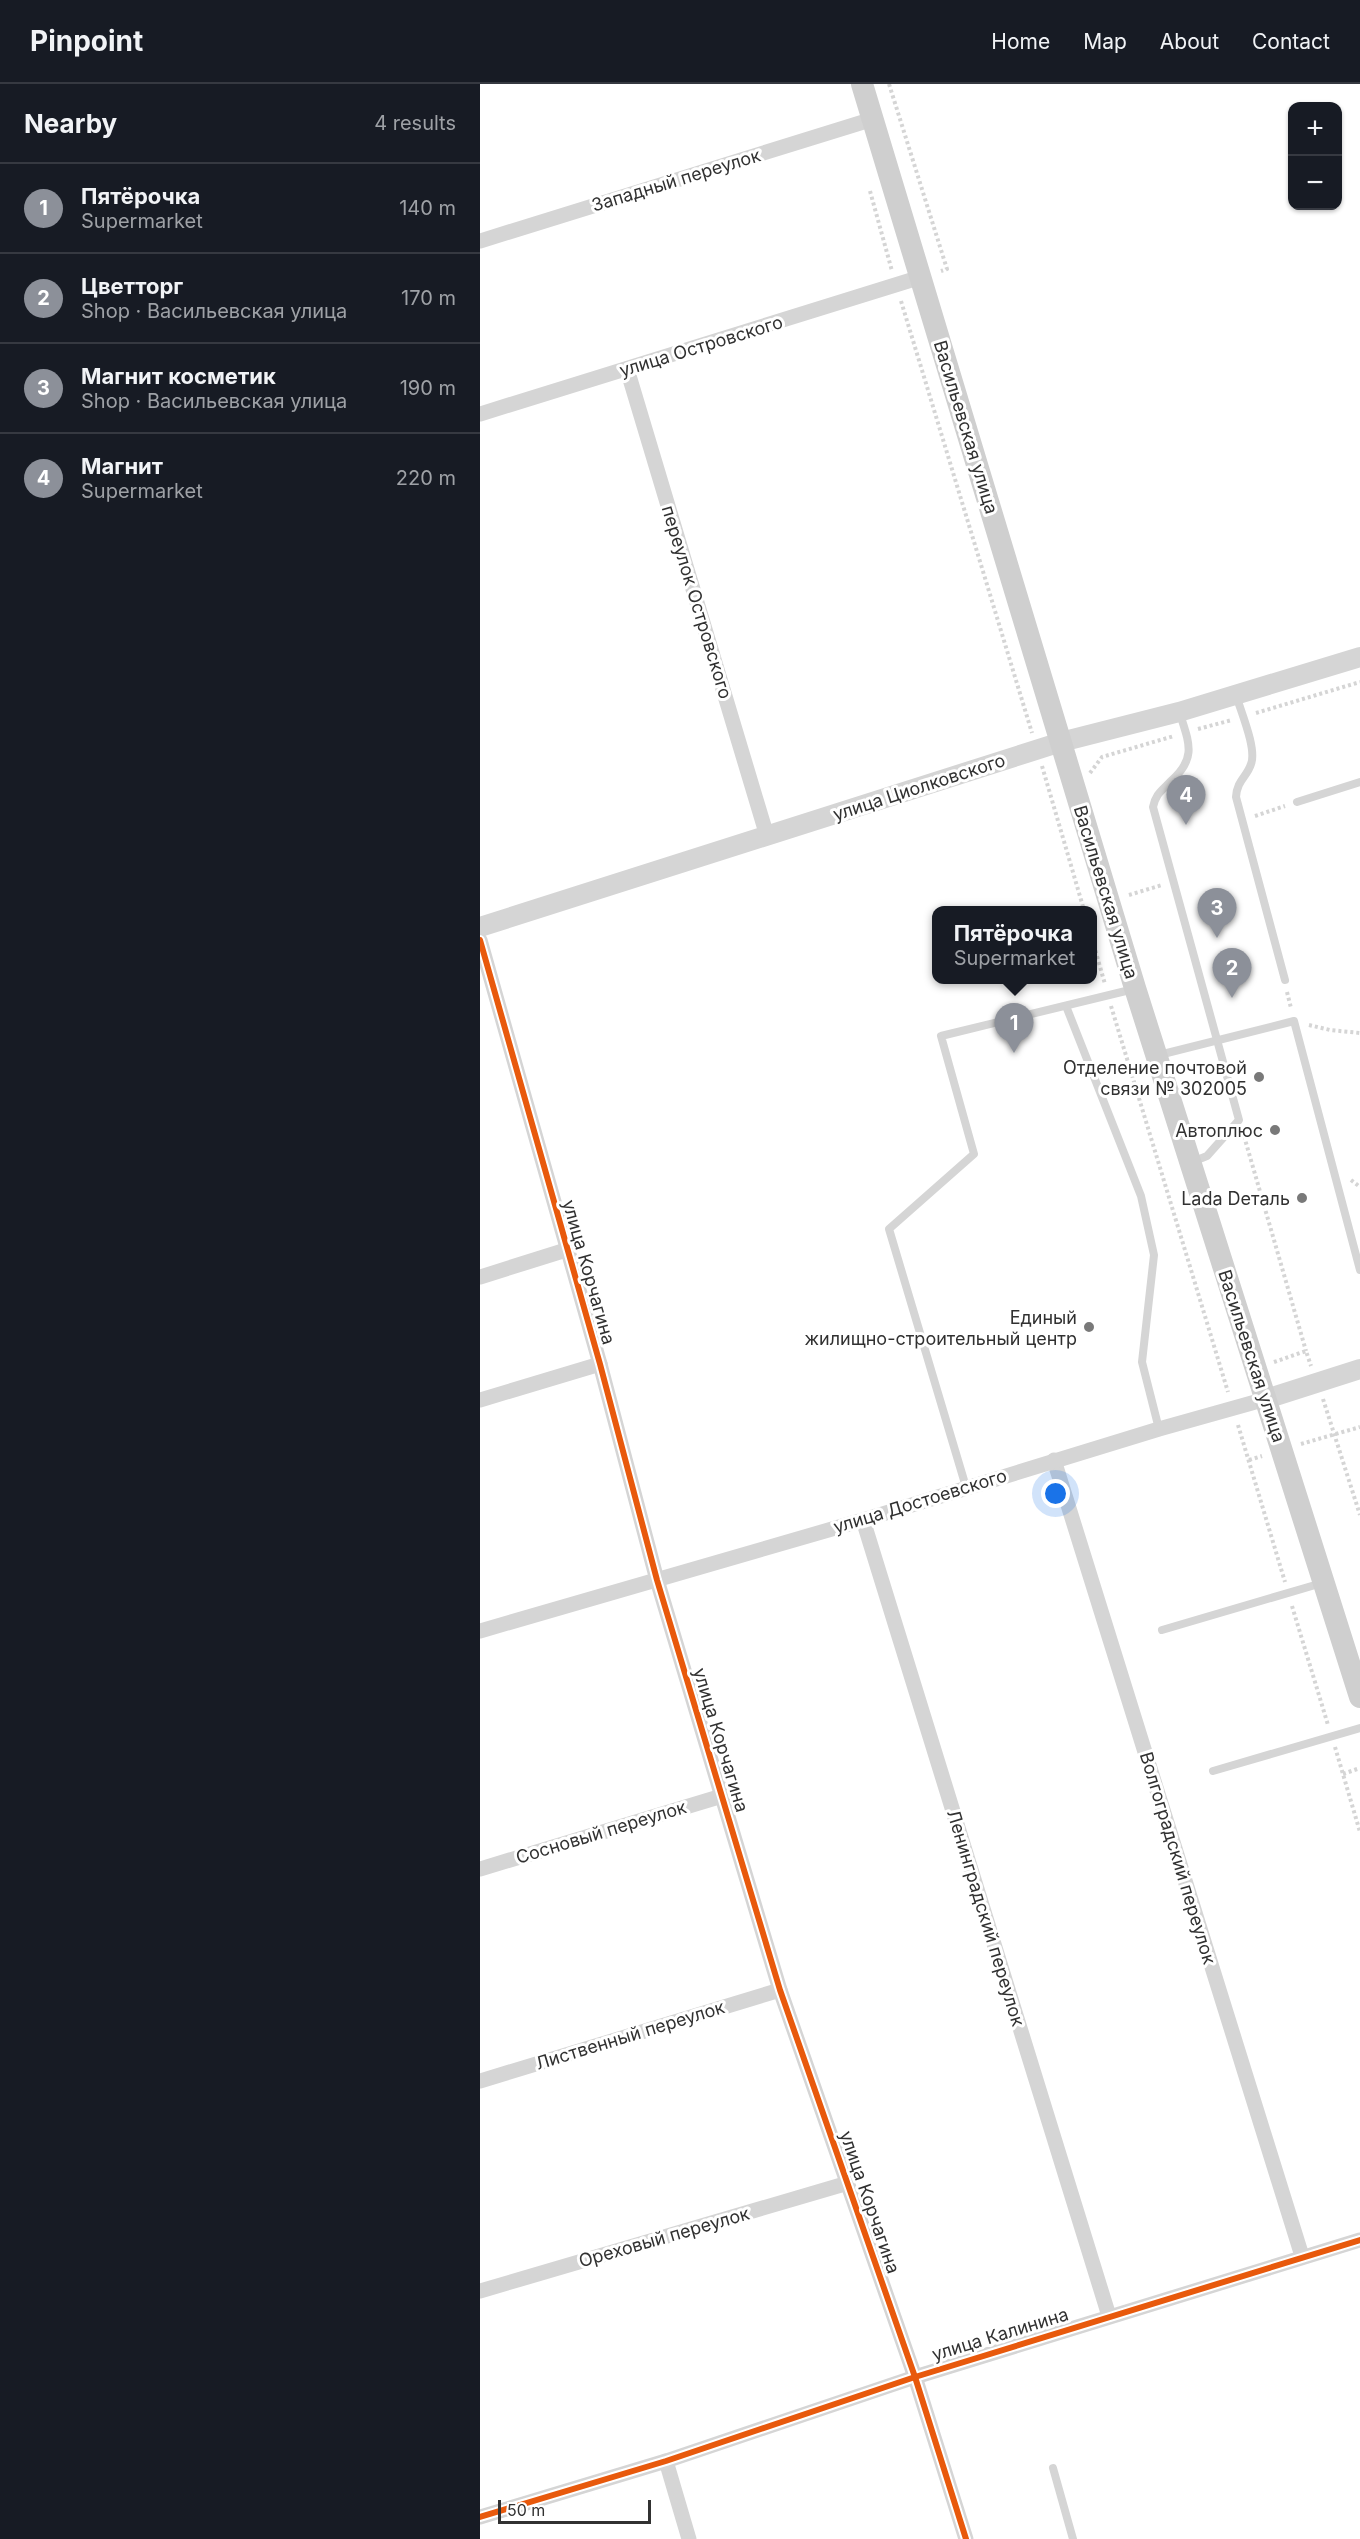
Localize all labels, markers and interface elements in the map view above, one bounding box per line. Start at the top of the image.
text: Pinpoint [30,24,143,58]
text: Home [991,29,1050,54]
text: Map [1083,29,1127,54]
text: About [1160,29,1219,54]
text: Contact [1252,29,1330,54]
map controls [1288,102,1342,210]
button: + [1288,102,1342,156]
text: Nearby [24,108,117,139]
text: 4 results [374,111,456,135]
street label: Западный переулок [589,144,763,216]
button: − [1288,156,1342,210]
text: Пятёрочка [81,183,200,209]
text: 1 [39,196,48,220]
text: 140 m [399,196,456,220]
text: Supermarket [81,209,203,233]
text: Цветторг [81,273,183,299]
text: 2 [37,286,50,310]
text: 170 m [401,286,456,310]
text: Shop · Васильевская улица [81,299,347,323]
street label: улица Островского [617,311,785,381]
street label: Васильевская улица [930,338,1002,516]
text: Магнит косметик [81,363,276,389]
text: 3 [37,376,50,400]
text: 190 m [400,376,456,400]
text: Shop · Васильевская улица [81,389,347,413]
text: Магнит [81,453,163,479]
text: 4 [37,466,50,490]
text: 220 m [396,466,456,490]
text: Supermarket [81,479,203,503]
street label: переулок Островского [658,503,736,701]
street label: улица Циолковского [830,749,1008,825]
pin: 4 [1166,776,1206,825]
street label: Васильевская улица [1070,803,1142,981]
pin: 3 [1198,888,1236,938]
popup [932,906,1097,984]
text: Пятёрочка [954,920,1073,946]
text: Supermarket [954,946,1075,970]
pin: 2 [1212,948,1251,998]
pin: 1 [994,1004,1034,1053]
place label: Отделение почтовой связи № 302005 [1063,1057,1247,1099]
marker: Отделение почтовой связи № 302005 [1252,1070,1266,1084]
place label: Автоплюс [1175,1120,1263,1141]
marker: Автоплюс [1268,1123,1282,1137]
place label: Lada Dеталь [1181,1188,1290,1209]
marker: Lada Dеталь [1295,1191,1309,1205]
street label: улица Корчагина [558,1197,620,1347]
street label: Васильевская улица [1214,1267,1290,1445]
place label: Единый жилищно-строительный центр [804,1307,1077,1349]
marker: Единый жилищно-строительный центр [1082,1320,1096,1334]
street label: улица Достоевского [831,1465,1009,1537]
your location [1041,1479,1070,1508]
street label: улица Корчагина [689,1665,753,1815]
street label: Волгоградский переулок [1136,1749,1220,1967]
street label: Сосновый переулок [513,1796,689,1868]
street label: Ленинградский переулок [943,1807,1029,2029]
street label: Лиственный переулок [533,1996,727,2074]
street label: улица Корчагина [836,2128,904,2276]
street label: Ореховый переулок [576,2202,752,2271]
street label: улица Калинина [929,2303,1071,2365]
scale bar [498,2497,651,2524]
text: 50 m [507,2500,545,2520]

